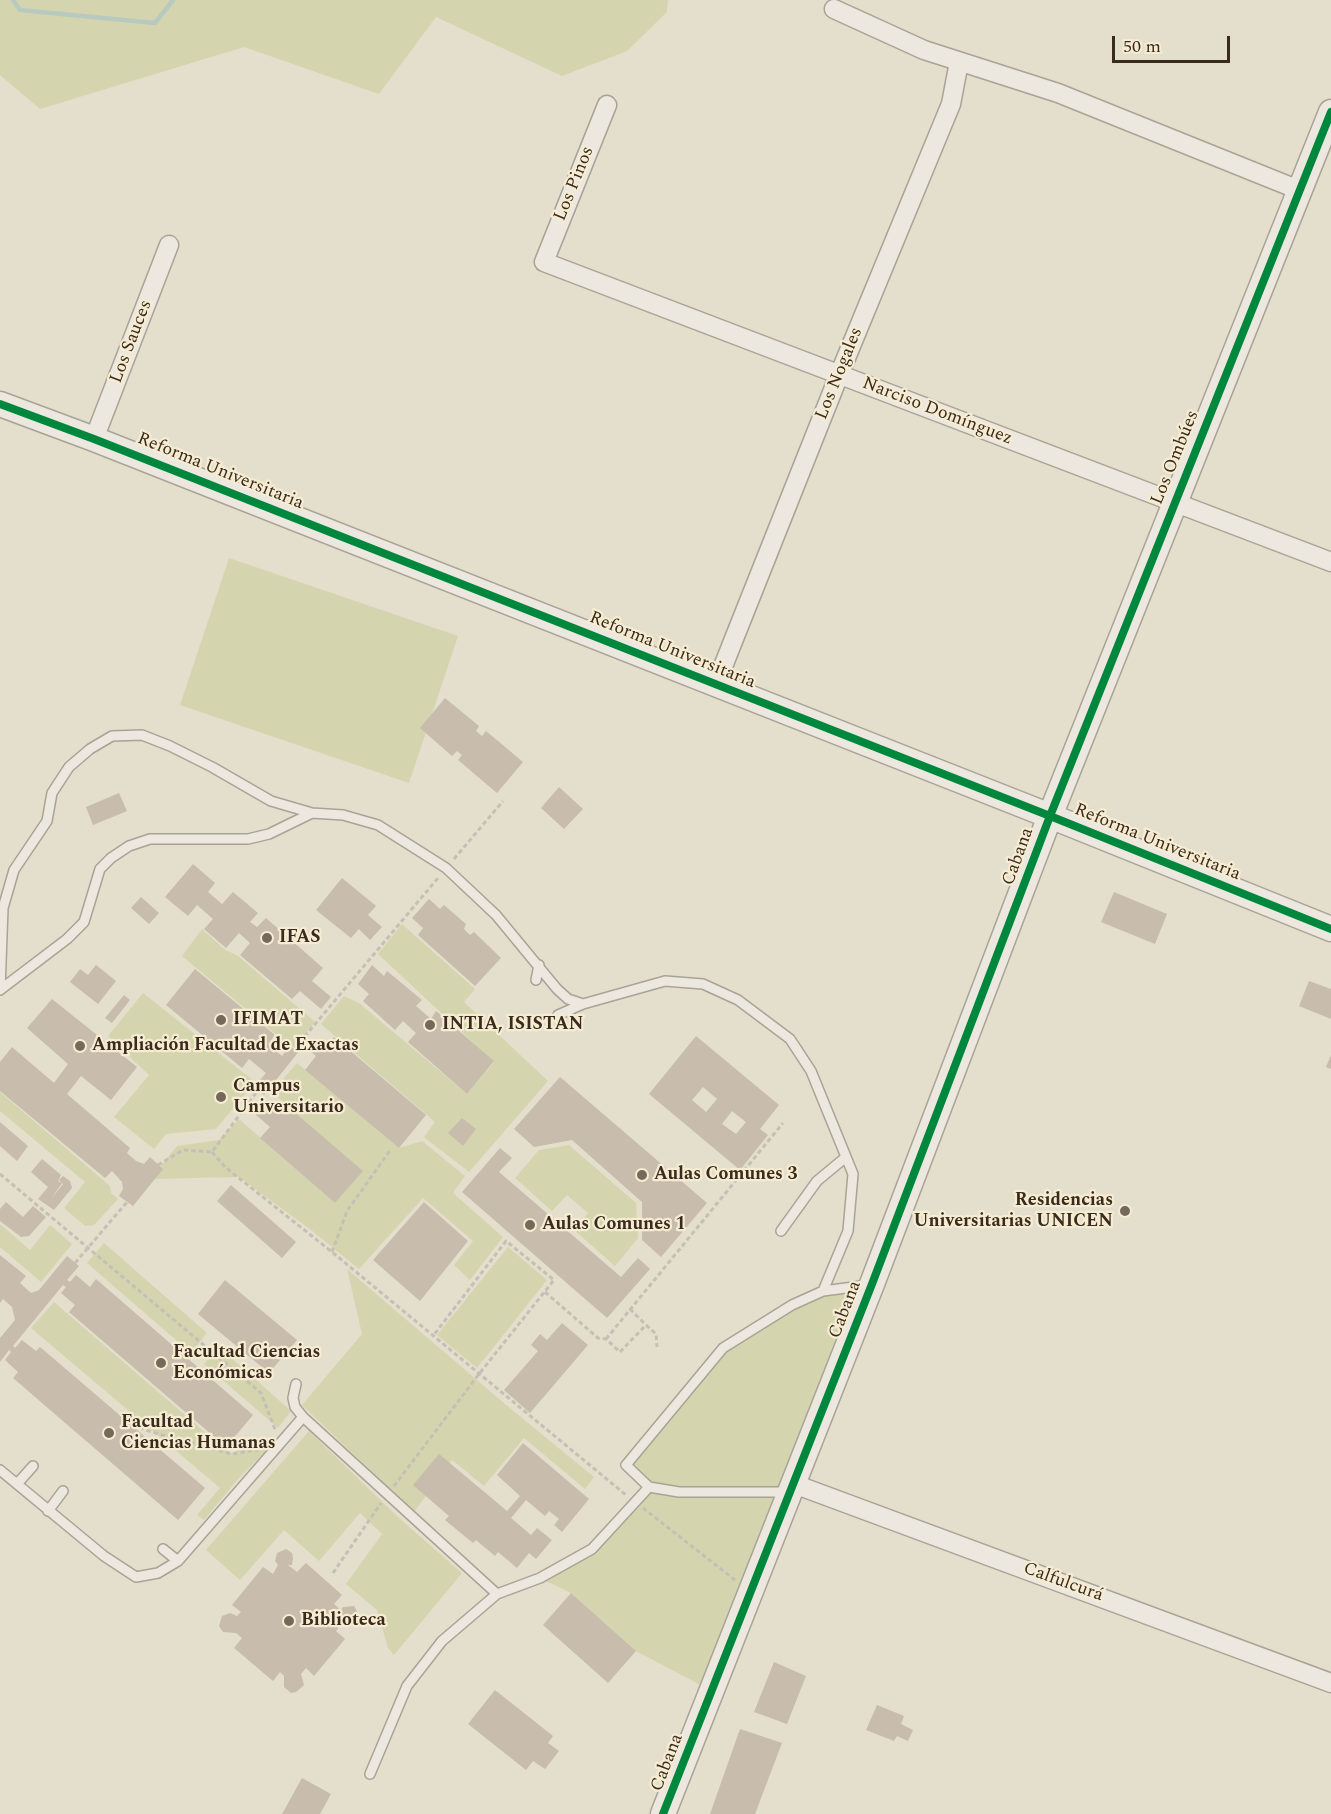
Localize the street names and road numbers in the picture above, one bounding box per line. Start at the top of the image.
street label: Los Pinos [550,144,600,224]
street label: Los Sauces [106,297,158,387]
street label: Los Nogales [812,325,868,423]
street label: Narciso Domínguez [859,373,1015,451]
street label: Los Ombúes [1147,408,1205,508]
street label: Reforma Universitaria [134,429,306,515]
street label: Reforma Universitaria [586,608,758,694]
street label: Reforma Universitaria [1071,800,1243,886]
street label: Cabana [999,825,1039,889]
street label: Cabana [825,1278,867,1342]
street label: Calfulcurá [1020,1559,1106,1607]
street label: Cabana [647,1731,689,1795]

